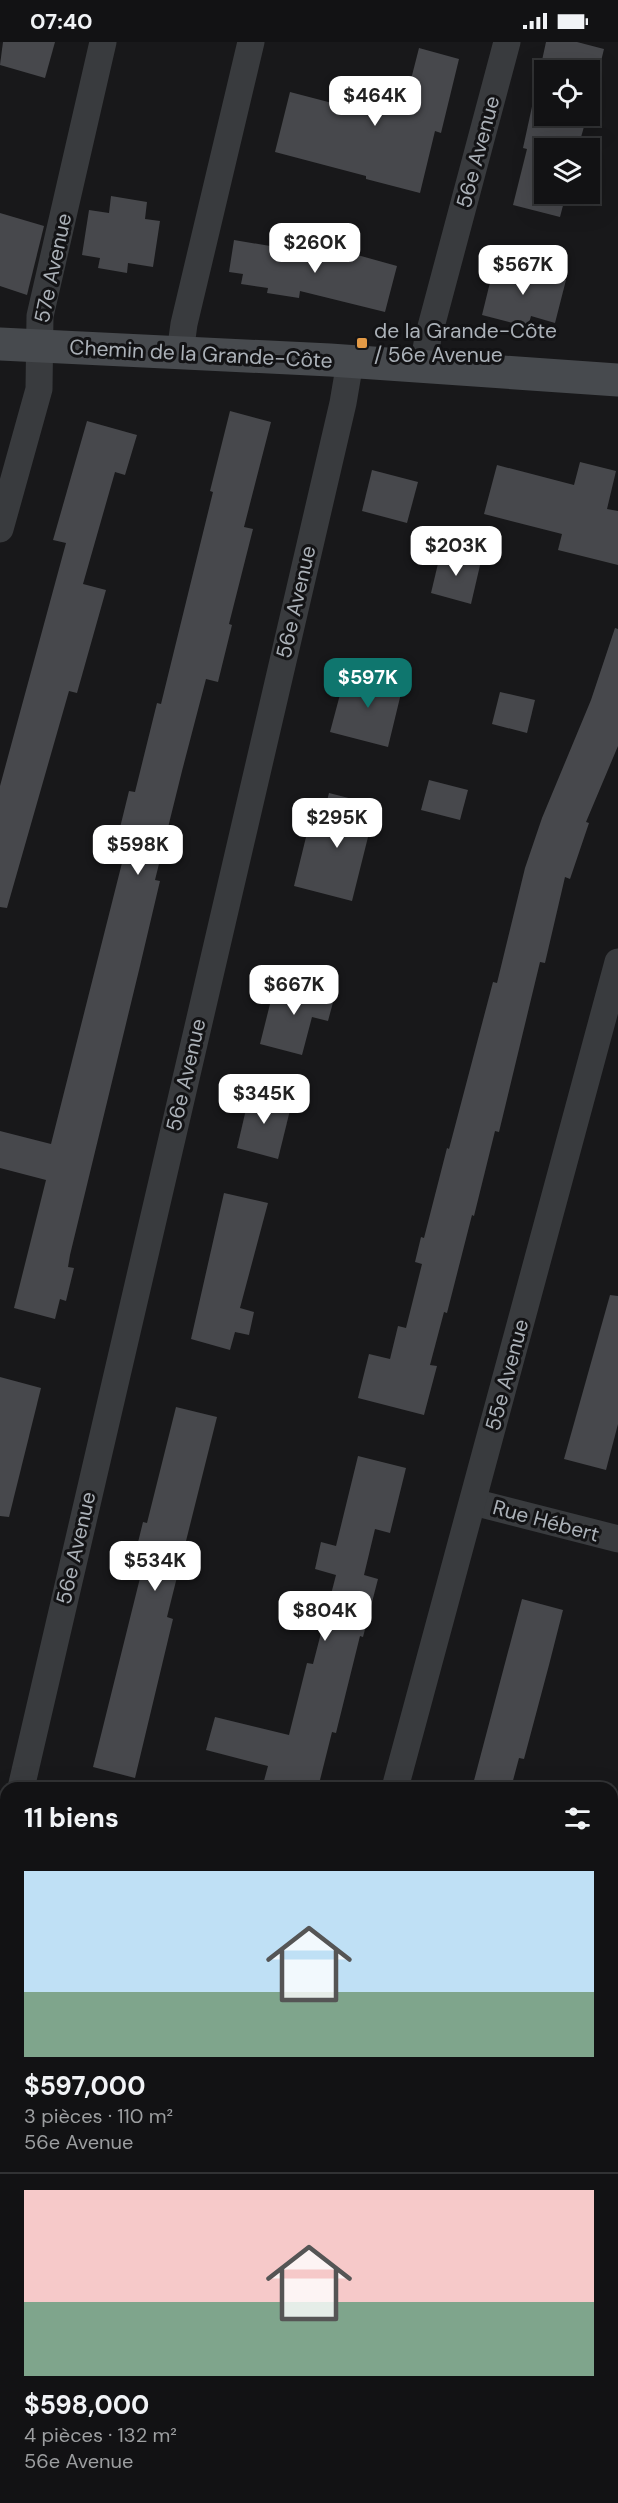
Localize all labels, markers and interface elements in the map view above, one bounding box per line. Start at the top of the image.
text: 07:40 [30,7,93,36]
map controls [534,60,600,204]
button: locate [534,60,600,126]
pin: $464K [333,76,417,127]
text: $464K [343,82,407,108]
street label: 56e Avenue [450,93,506,211]
button: layers [534,138,600,204]
street label: 57e Avenue [28,211,78,325]
pin: $260K [273,223,357,274]
text: $260K [283,229,347,255]
pin: $567K [481,245,565,296]
text: $567K [493,251,553,277]
place label: de la Grande-Côte / 56e Avenue [374,317,557,369]
street label: Chemin de la Grande-Côte [69,333,333,375]
marker: de la Grande-Côte / 56e Avenue [355,336,369,350]
pin: $203K [414,526,498,577]
text: $203K [425,532,487,558]
street label: 56e Avenue [269,543,323,661]
pin: $597K [326,658,410,709]
text: $597K [338,664,398,690]
pin: $295K [295,798,379,849]
text: $295K [306,804,368,830]
pin: $598K [96,825,180,876]
text: $598K [107,831,169,857]
pin: $667K [252,965,336,1016]
text: $667K [263,971,325,997]
street label: 56e Avenue [159,1016,213,1134]
pin: $345K [222,1074,306,1125]
text: $345K [233,1080,295,1106]
street label: 55e Avenue [479,1316,535,1434]
street label: 56e Avenue [49,1489,103,1607]
street label: Rue Hébert [490,1493,602,1549]
pin: $534K [113,1541,197,1592]
text: $534K [124,1547,186,1573]
pin: $804K [283,1591,367,1642]
text: $804K [293,1597,357,1623]
text: 11 biens [24,1801,119,1835]
icon: filters [561,1802,594,1835]
icon: home [255,1910,363,2018]
text: $597,000 [24,2069,145,2103]
text: 3 pièces · 110 m² [24,2103,173,2129]
text: 56e Avenue [24,2129,133,2155]
icon: home [255,2229,363,2337]
text: $598,000 [24,2388,149,2422]
text: 4 pièces · 132 m² [24,2422,177,2448]
text: 56e Avenue [24,2448,133,2474]

